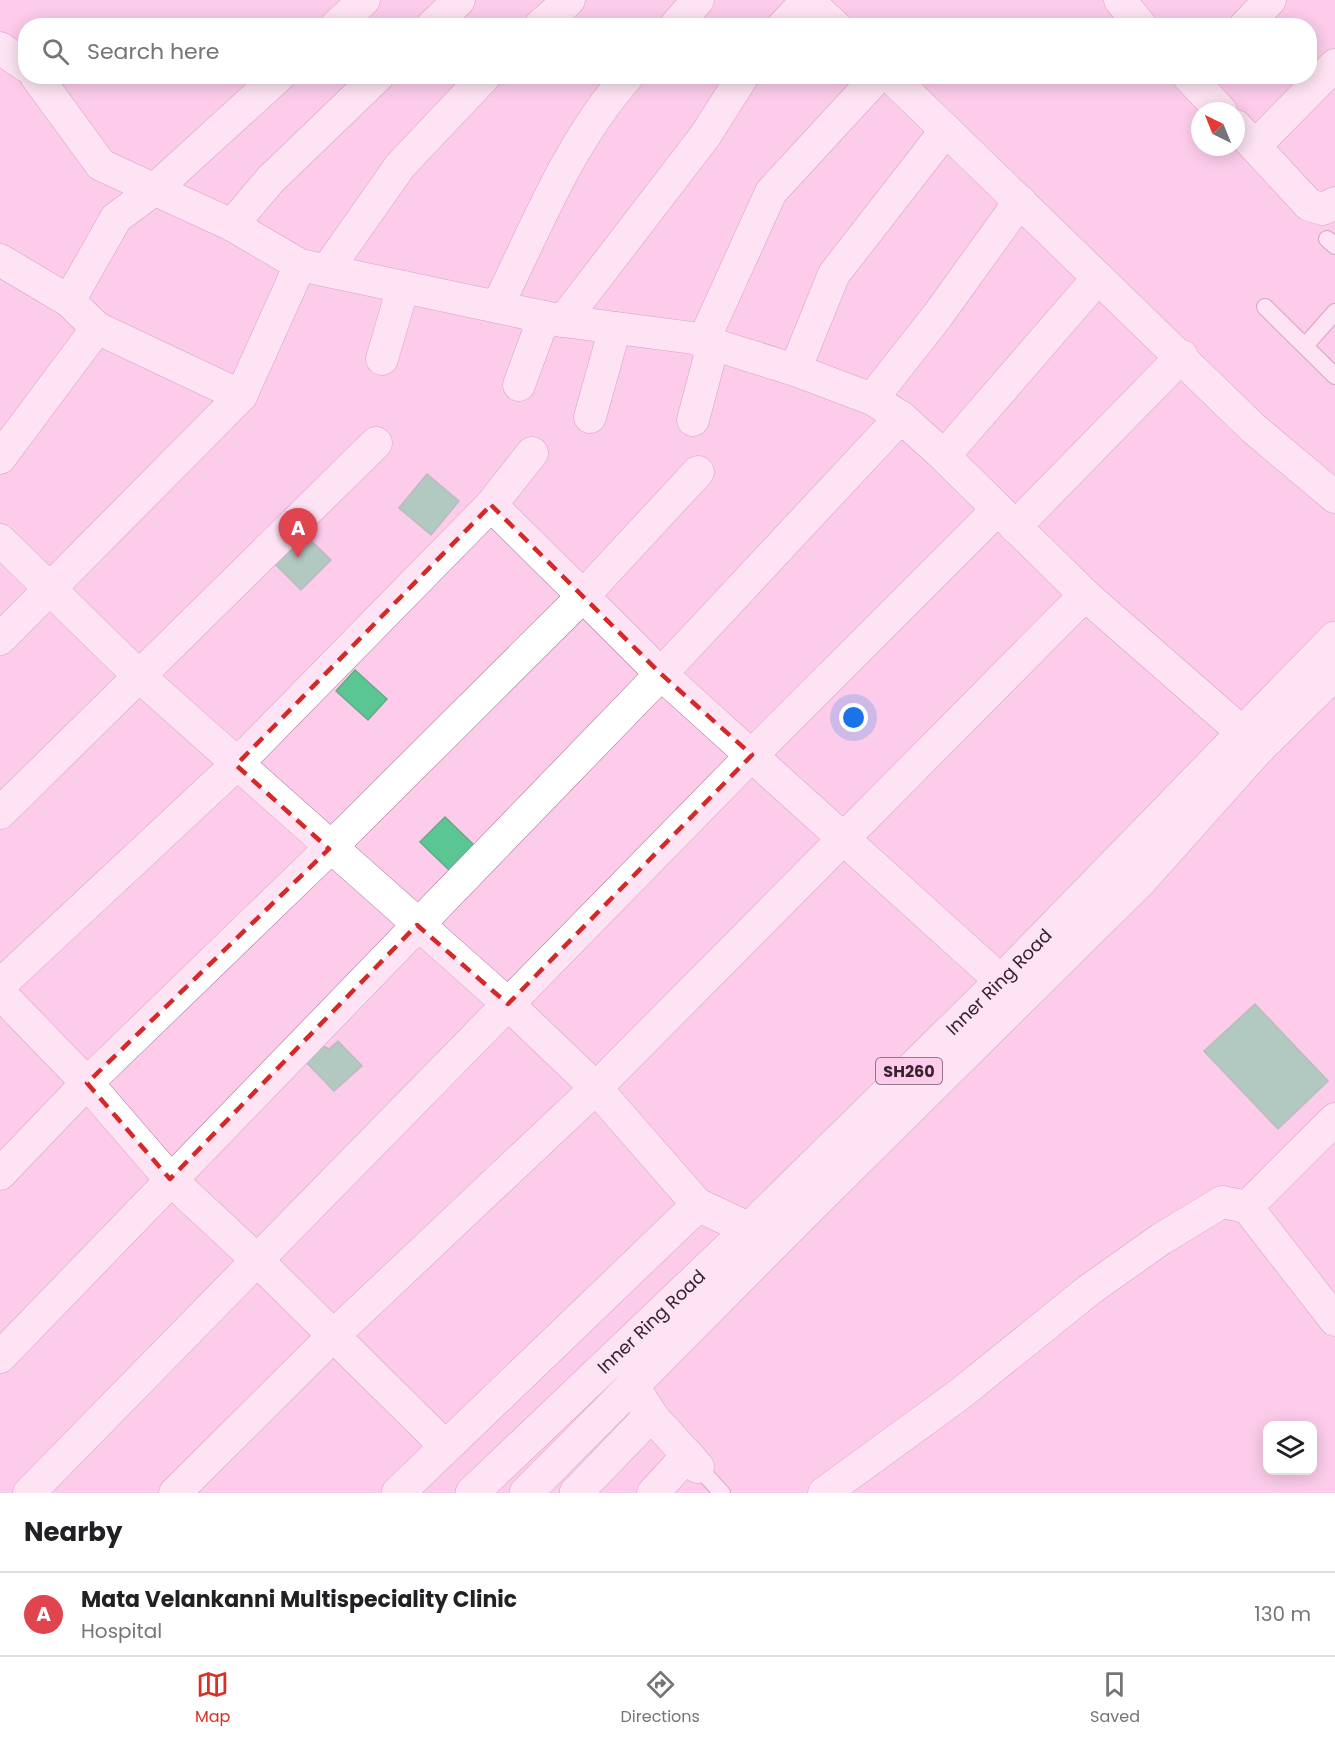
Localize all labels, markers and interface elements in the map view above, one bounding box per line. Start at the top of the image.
search box [18,18,1317,84]
icon: search [39,35,72,68]
text: Search here [87,36,220,67]
north arrow [1191,102,1245,156]
pin: A [278,508,318,558]
your location [839,703,868,732]
street label: Inner Ring Road [940,923,1057,1041]
road number: SH260 [876,1058,942,1084]
street label: Inner Ring Road [592,1264,711,1379]
map controls [1263,1421,1317,1475]
button: layers [1263,1421,1317,1475]
text: Nearby [24,1514,122,1550]
text: Mata Velankanni Multispeciality Clinic [81,1584,517,1615]
text: A [36,1600,51,1628]
text: 130 m [1254,1600,1311,1628]
text: Hospital [81,1617,162,1645]
tab: Map [195,1668,230,1729]
tab: Directions [621,1668,700,1729]
tab: Saved [1090,1668,1140,1729]

